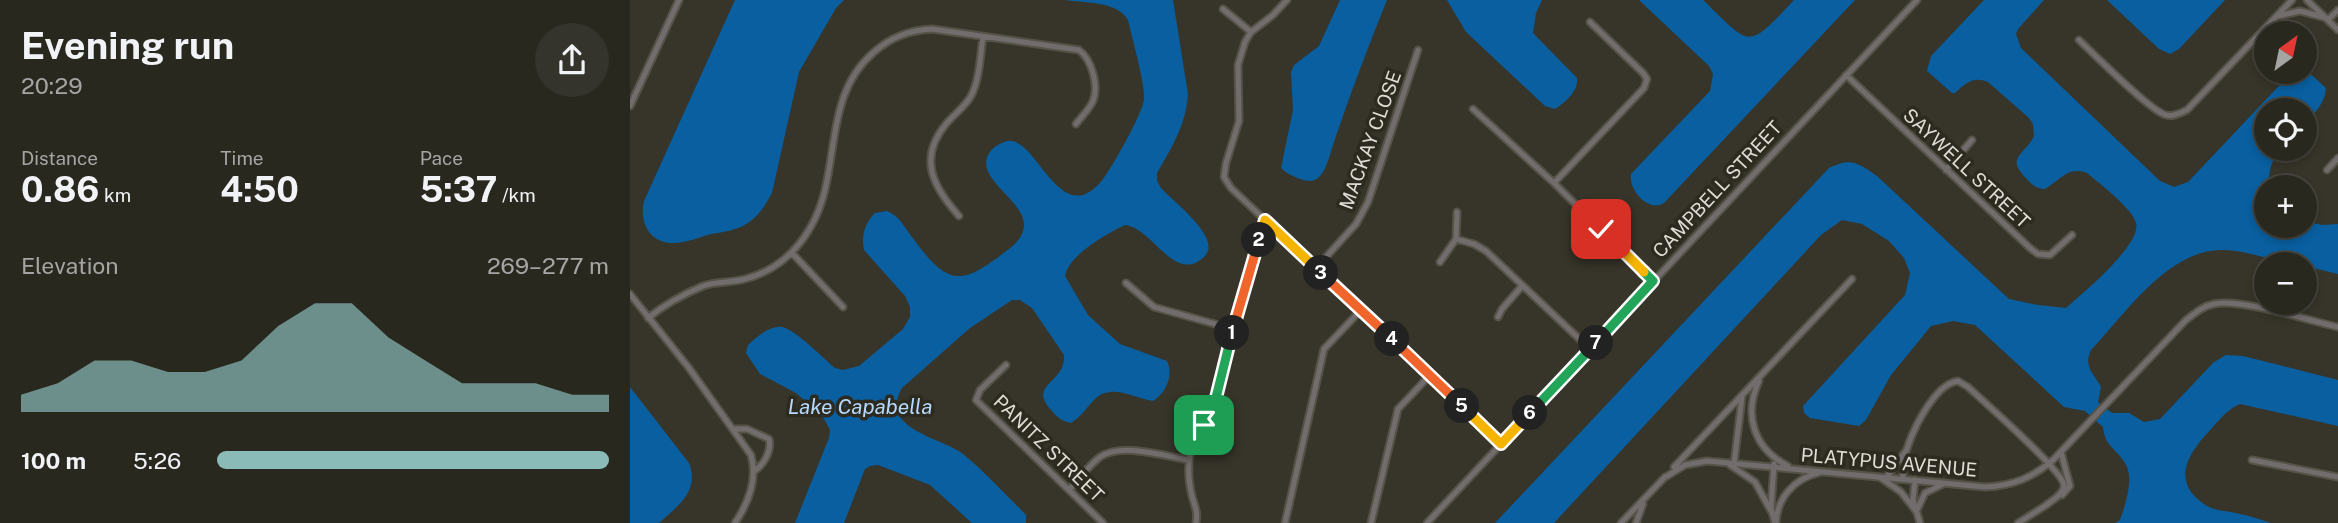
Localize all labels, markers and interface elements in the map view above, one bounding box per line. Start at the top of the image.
north arrow [2254,21,2317,84]
map controls [2254,21,2317,315]
text: Evening run [21,23,234,68]
button: share [535,23,609,97]
street label: MACKAY CLOSE [1335,68,1405,212]
text: 20:29 [21,72,83,99]
button: locate [2254,98,2317,161]
street label: SAYWELL STREET [1899,104,2035,232]
street label: CAMPBELL STREET [1648,116,1786,262]
text: Distance [21,147,98,169]
text: Time [220,147,264,169]
text: Pace [420,147,463,169]
text: 0.86 [21,169,99,210]
text: 4:50 [220,169,299,210]
text: 5:37 [420,169,497,210]
button: + [2254,175,2317,238]
text: km [99,184,131,206]
text: /km [497,184,536,206]
pin [1571,199,1631,259]
icon: check [1582,210,1620,248]
pin: 2 [1242,222,1276,258]
text: 2 [1252,228,1265,250]
text: Elevation [21,252,119,279]
text: 269–277 m [487,252,609,279]
button: − [2254,252,2317,315]
pin: 3 [1304,256,1338,290]
text: 3 [1314,261,1327,283]
pin: 1 [1214,316,1250,350]
text: 1 [1227,321,1236,343]
pin: 4 [1374,322,1410,356]
pin: 7 [1578,326,1614,360]
text: 4 [1385,327,1398,349]
text: 7 [1590,331,1601,353]
pin: 5 [1444,388,1480,424]
street label: PANITZ STREET [989,390,1109,506]
water label: Lake Capabella [788,394,932,419]
text: 5 [1455,394,1468,416]
pin [1174,395,1234,455]
pin: 6 [1513,396,1548,430]
text: 6 [1523,401,1536,423]
icon: arrive [1185,406,1223,444]
street label: PLATYPUS AVENUE [1800,443,1978,481]
text: 100 m [21,447,86,474]
text: 5:26 [133,447,181,474]

